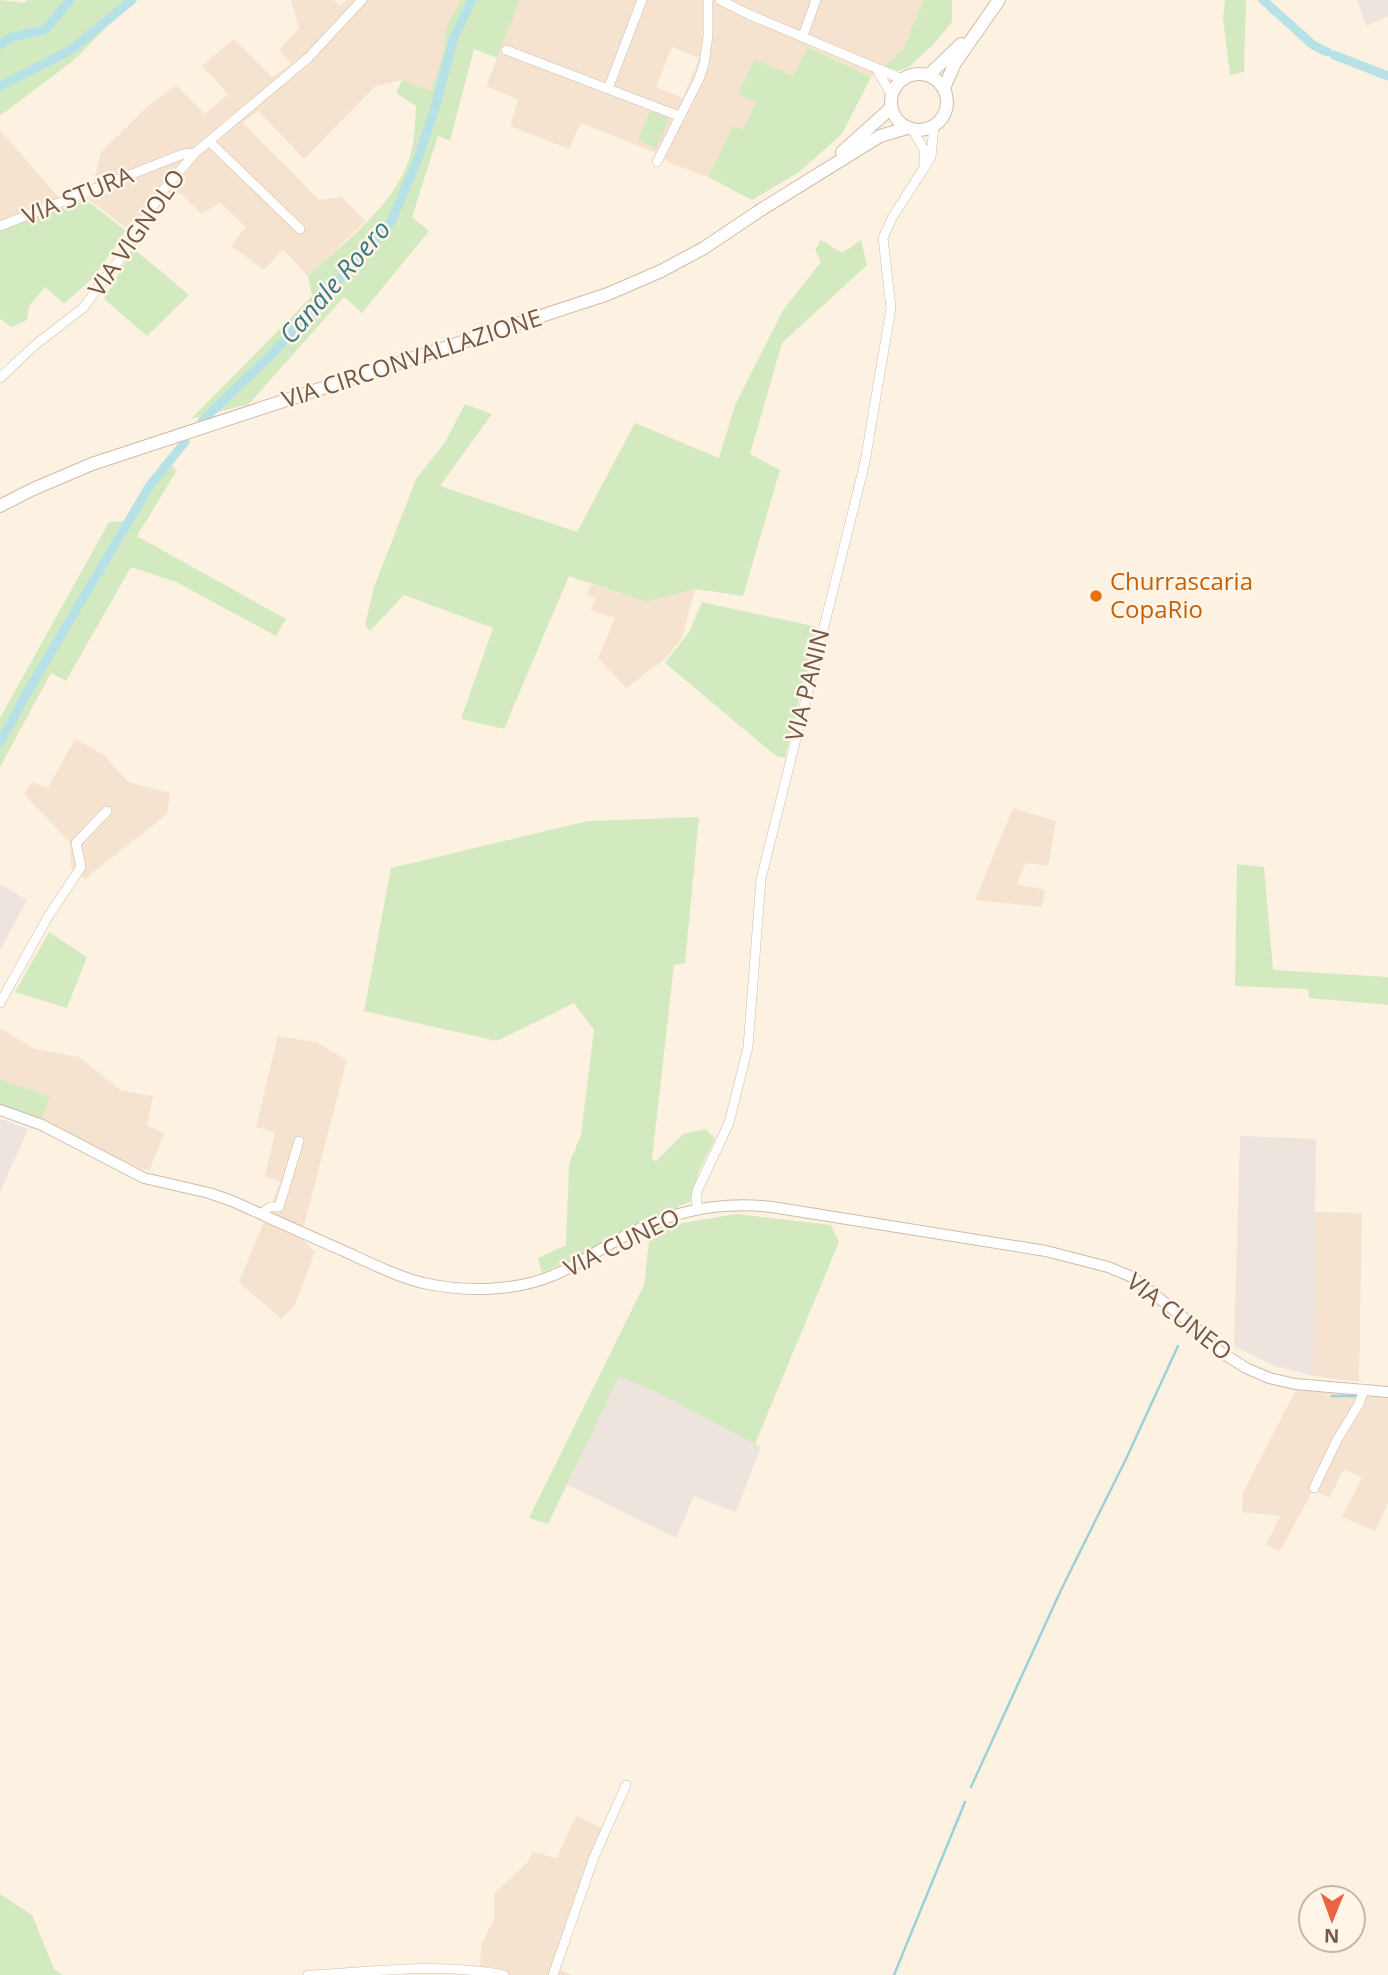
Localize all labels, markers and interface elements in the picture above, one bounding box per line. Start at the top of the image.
street label: VIA STURA [17,157,138,232]
street label: VIA VIGNOLO [80,162,192,303]
water label: Canale Roero [270,212,398,351]
street label: VIA CIRCONVALLAZIONE [278,300,546,415]
place label: Churrascaria CopaRio [1110,564,1253,625]
marker: Churrascaria CopaRio [1088,588,1104,604]
street label: VIA PANIN [777,625,836,744]
street label: VIA CUNEO [558,1199,685,1284]
street label: VIA CUNEO [1120,1264,1239,1367]
north arrow [1297,1884,1367,1954]
text: N [1324,1923,1340,1949]

